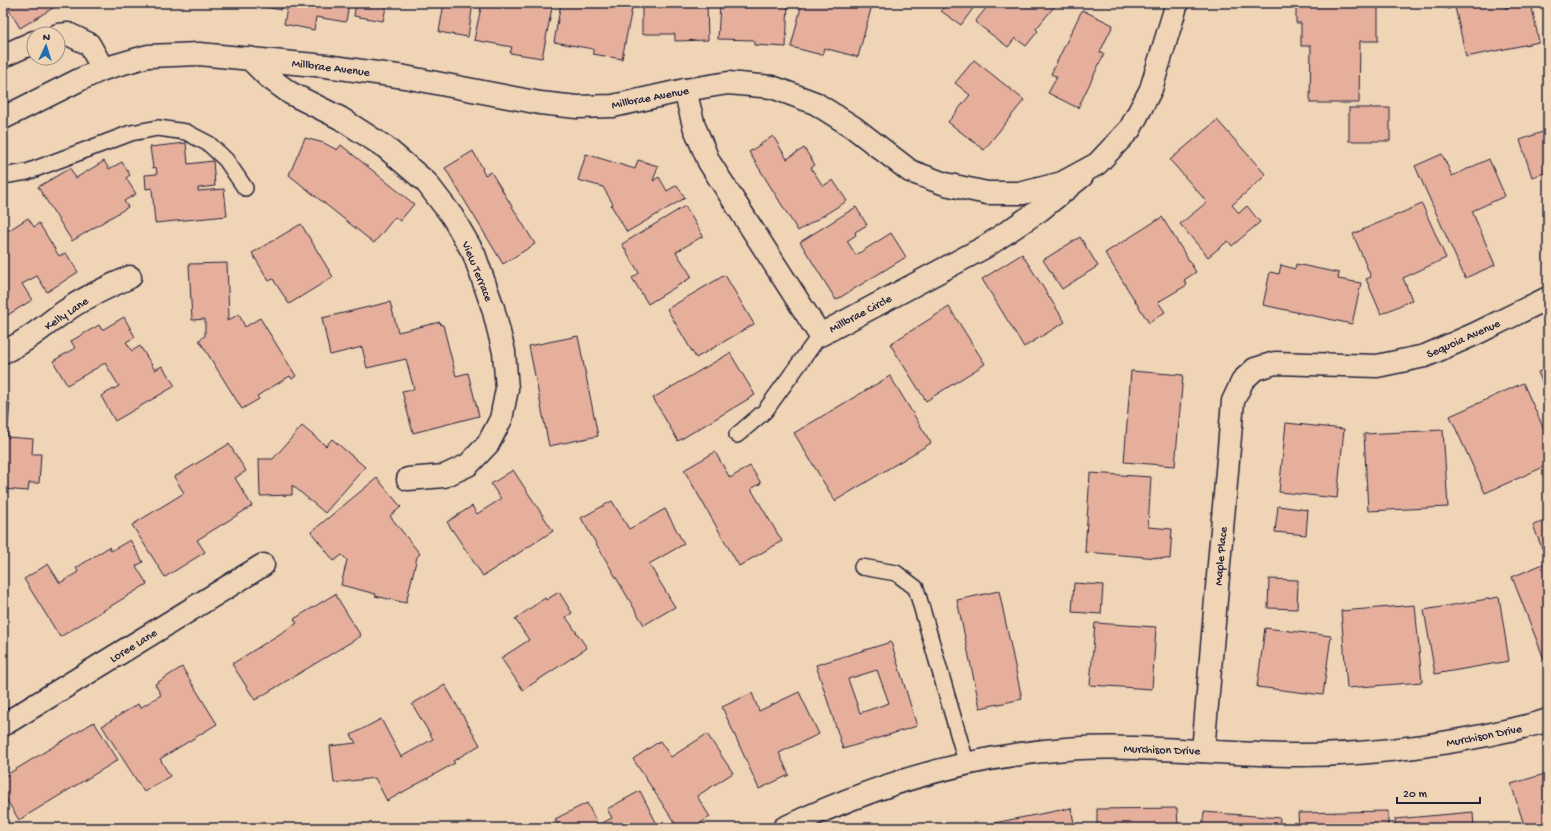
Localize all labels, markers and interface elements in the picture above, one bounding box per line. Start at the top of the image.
north arrow [26,26,66,66]
text: N [43,32,51,44]
street label: Millbrae Avenue [291,57,371,81]
street label: Millbrae Avenue [610,84,691,113]
street label: View Terrace [457,239,495,305]
street label: Millbrae Circle [827,292,895,337]
street label: Kelly Lane [43,294,92,334]
street label: Sequoia Avenue [1425,317,1503,362]
street label: Maple Place [1212,525,1232,586]
street label: Loree Lane [108,626,161,667]
street label: Murchison Drive [1445,723,1524,751]
street label: Murchison Drive [1123,743,1201,759]
scale bar [1397,779,1480,805]
text: 20 m [1403,788,1428,802]

